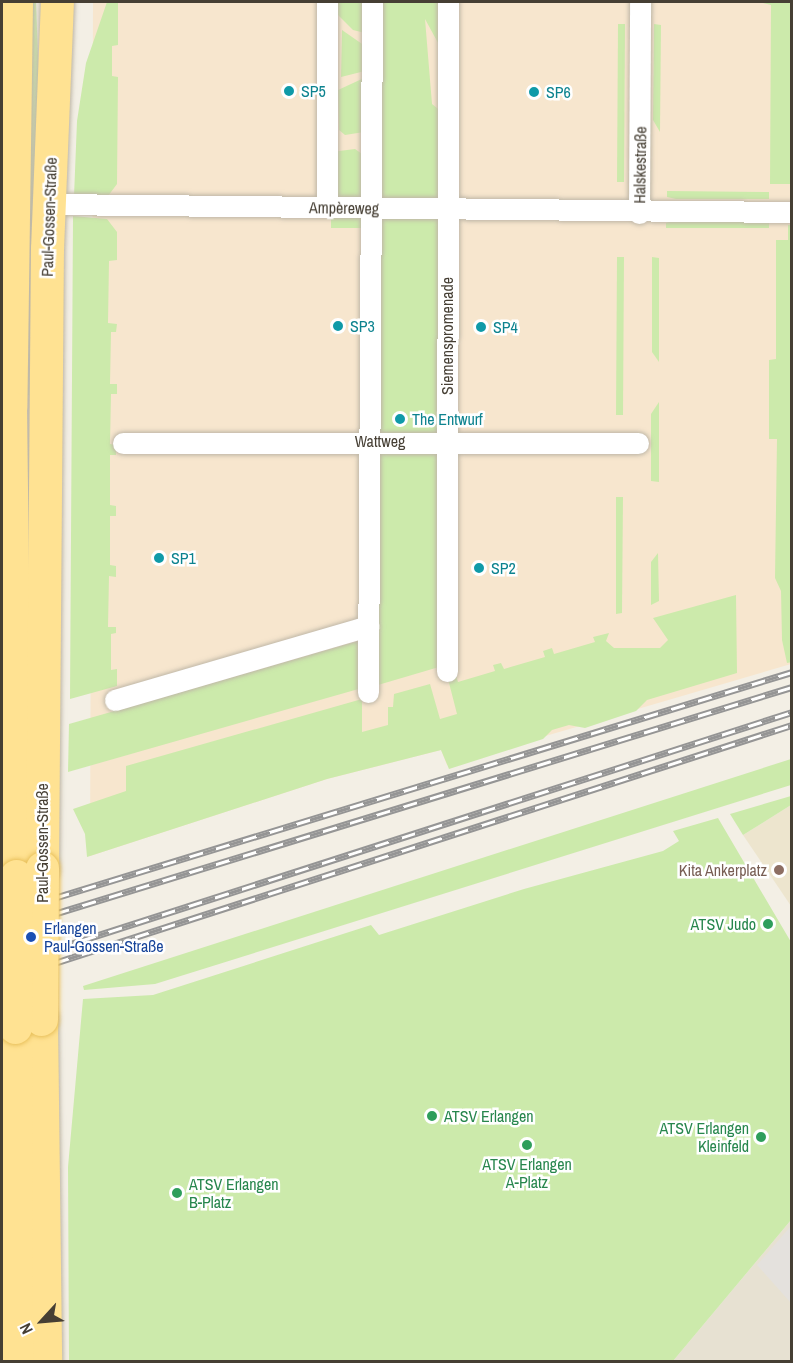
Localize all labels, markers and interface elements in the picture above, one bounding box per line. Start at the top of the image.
place label: SP5 [301,81,326,101]
place label: SP6 [546,82,571,102]
marker: SP5 [282,84,296,98]
marker: SP6 [527,85,541,99]
street label: Halskestraße [630,126,650,204]
street label: Paul-Gossen-Straße [37,157,61,277]
street label: Ampèreweg [309,198,379,218]
street label: Siemenspromenade [437,277,457,395]
place label: SP3 [350,316,375,336]
place label: SP4 [493,317,518,337]
marker: SP3 [331,319,345,333]
marker: SP4 [474,320,488,334]
place label: The Entwurf [412,409,483,429]
marker: The Entwurf [393,412,407,426]
street label: Wattweg [355,431,405,451]
place label: SP1 [171,548,196,568]
marker: SP1 [152,551,166,565]
place label: SP2 [491,558,516,578]
marker: SP2 [472,561,486,575]
street label: Paul-Gossen-Straße [32,783,52,903]
place label: Kita Ankerplatz [678,860,767,880]
marker: Kita Ankerplatz [772,863,786,877]
place label: ATSV Judo [691,914,756,934]
marker: ATSV Judo [761,917,775,931]
place label: Erlangen Paul-Gossen-Straße [44,918,164,956]
marker: Erlangen Paul-Gossen-Straße [22,928,40,946]
place label: ATSV Erlangen [444,1106,533,1126]
marker: ATSV Erlangen [425,1109,439,1123]
place label: ATSV Erlangen Kleinfeld [660,1118,749,1156]
marker: ATSV Erlangen Kleinfeld [754,1130,768,1144]
marker: ATSV Erlangen A-Platz [520,1138,534,1152]
place label: ATSV Erlangen A-Platz [482,1154,572,1192]
place label: ATSV Erlangen B-Platz [189,1174,278,1212]
marker: ATSV Erlangen B-Platz [170,1186,184,1200]
north arrow [12,1291,72,1351]
text: N [14,1320,38,1338]

